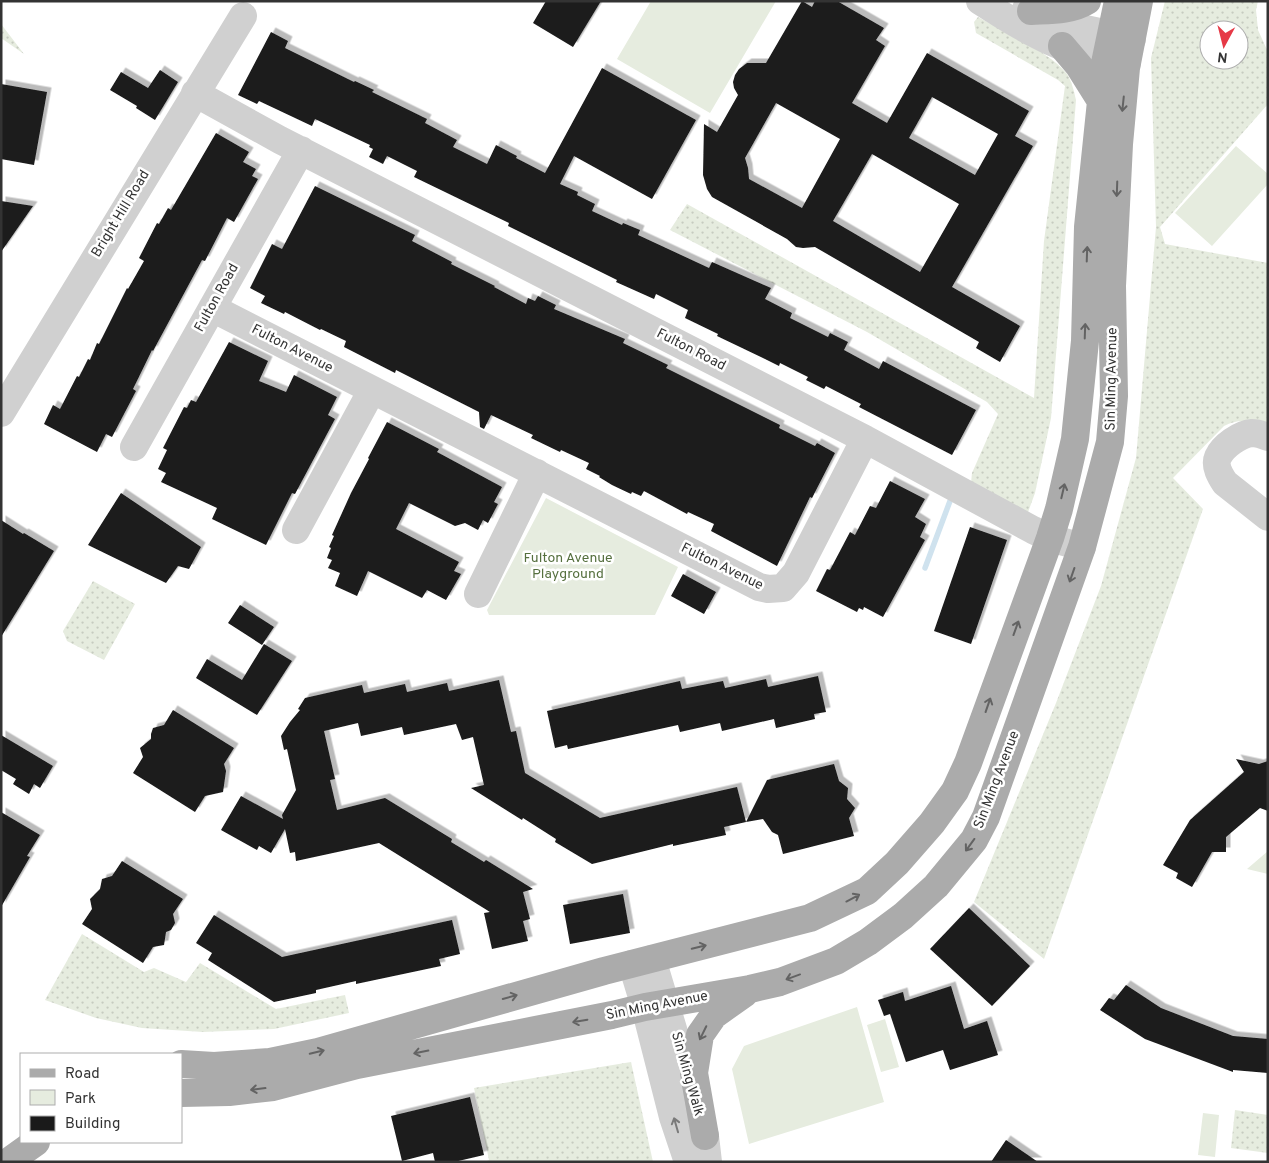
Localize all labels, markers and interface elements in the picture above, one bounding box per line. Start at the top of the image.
north arrow [1199,20,1249,70]
text: N [1217,47,1229,65]
one-way arrow [1118,95,1128,111]
street label: Bright Hill Road [88,167,154,261]
one-way arrow [1112,181,1122,197]
one-way arrow [1083,246,1092,262]
street label: Fulton Road [191,261,243,335]
street label: Fulton Avenue [248,321,336,377]
one-way arrow [1080,323,1090,339]
street label: Fulton Road [654,325,728,375]
street label: Sin Ming Avenue [1103,327,1121,431]
one-way arrow [1059,484,1068,500]
street label: Fulton Avenue [678,540,766,594]
park label: Fulton Avenue Playground [523,550,613,583]
one-way arrow [1067,567,1076,582]
one-way arrow [1012,620,1021,636]
one-way arrow [984,698,993,714]
street label: Sin Ming Avenue [971,729,1023,831]
one-way arrow [964,838,975,852]
one-way arrow [846,893,861,903]
one-way arrow [691,942,707,951]
one-way arrow [786,973,802,982]
street label: Sin Ming Avenue [605,988,709,1024]
one-way arrow [501,991,517,1001]
one-way arrow [573,1016,589,1026]
one-way arrow [698,1026,708,1041]
street label: Sin Ming Walk [667,1030,707,1118]
one-way arrow [309,1047,325,1056]
one-way arrow [413,1048,429,1057]
legend [20,1053,182,1143]
text: Road [65,1065,100,1084]
one-way arrow [251,1084,267,1094]
text: Park [65,1090,96,1109]
text: Building [65,1115,120,1134]
one-way arrow [670,1118,680,1134]

